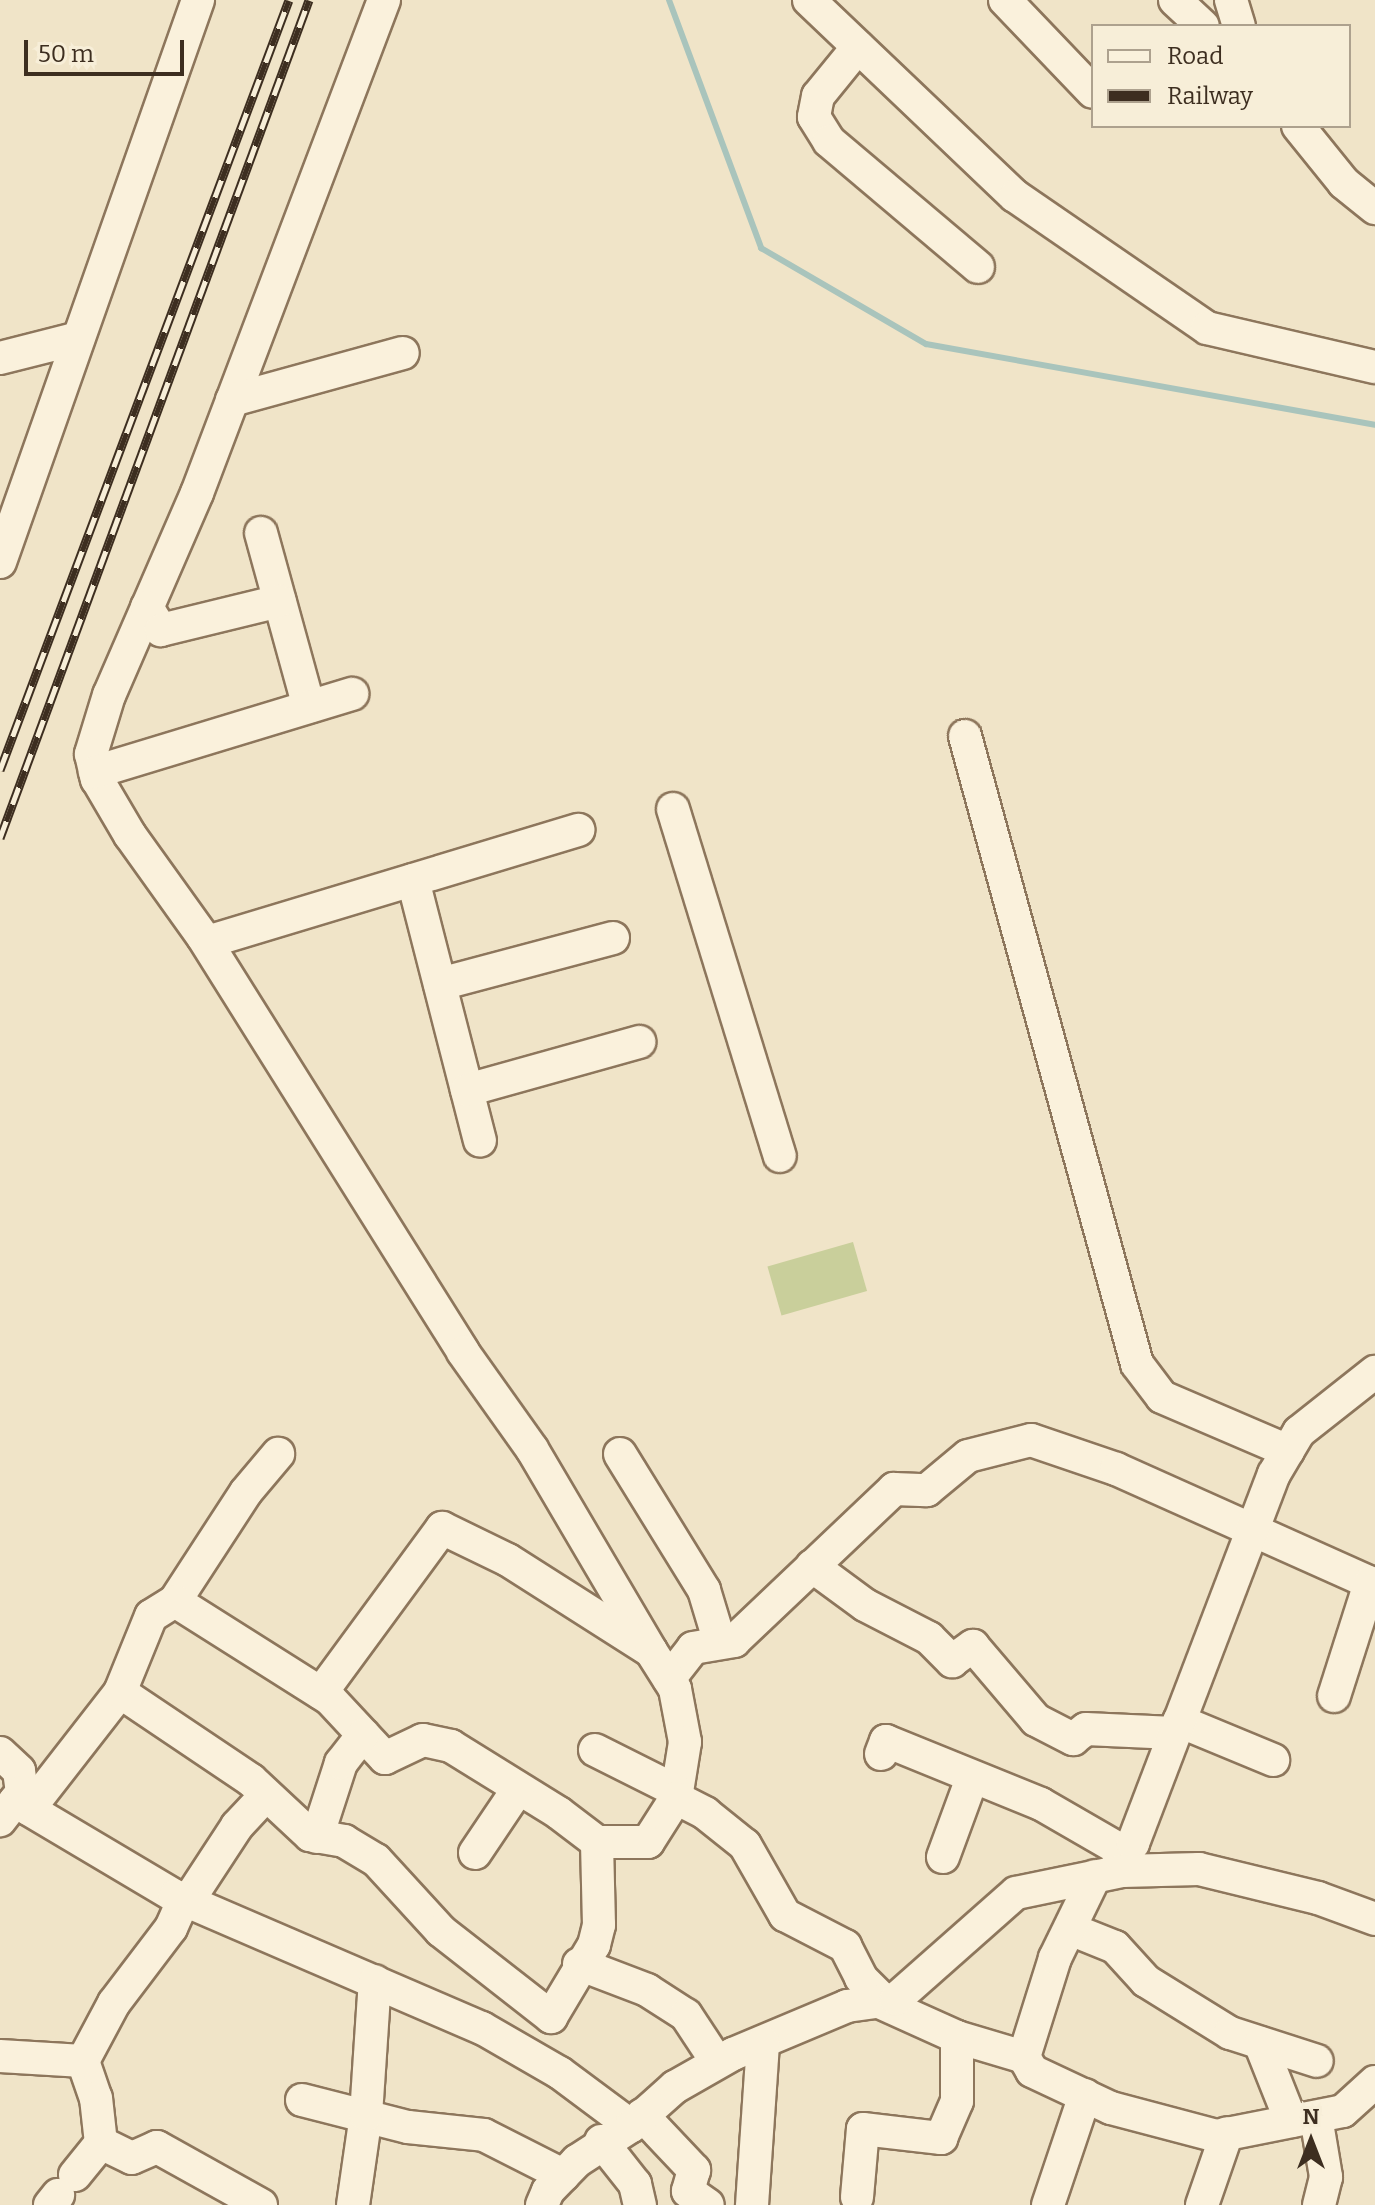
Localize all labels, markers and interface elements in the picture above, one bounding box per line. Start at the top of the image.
scale bar [28,24,188,74]
legend [1091,24,1351,128]
text: 50 m [38,40,94,68]
text: Road [1167,42,1223,70]
text: Railway [1167,82,1253,110]
north arrow [1271,2101,1351,2181]
text: N [1303,2103,1319,2130]

